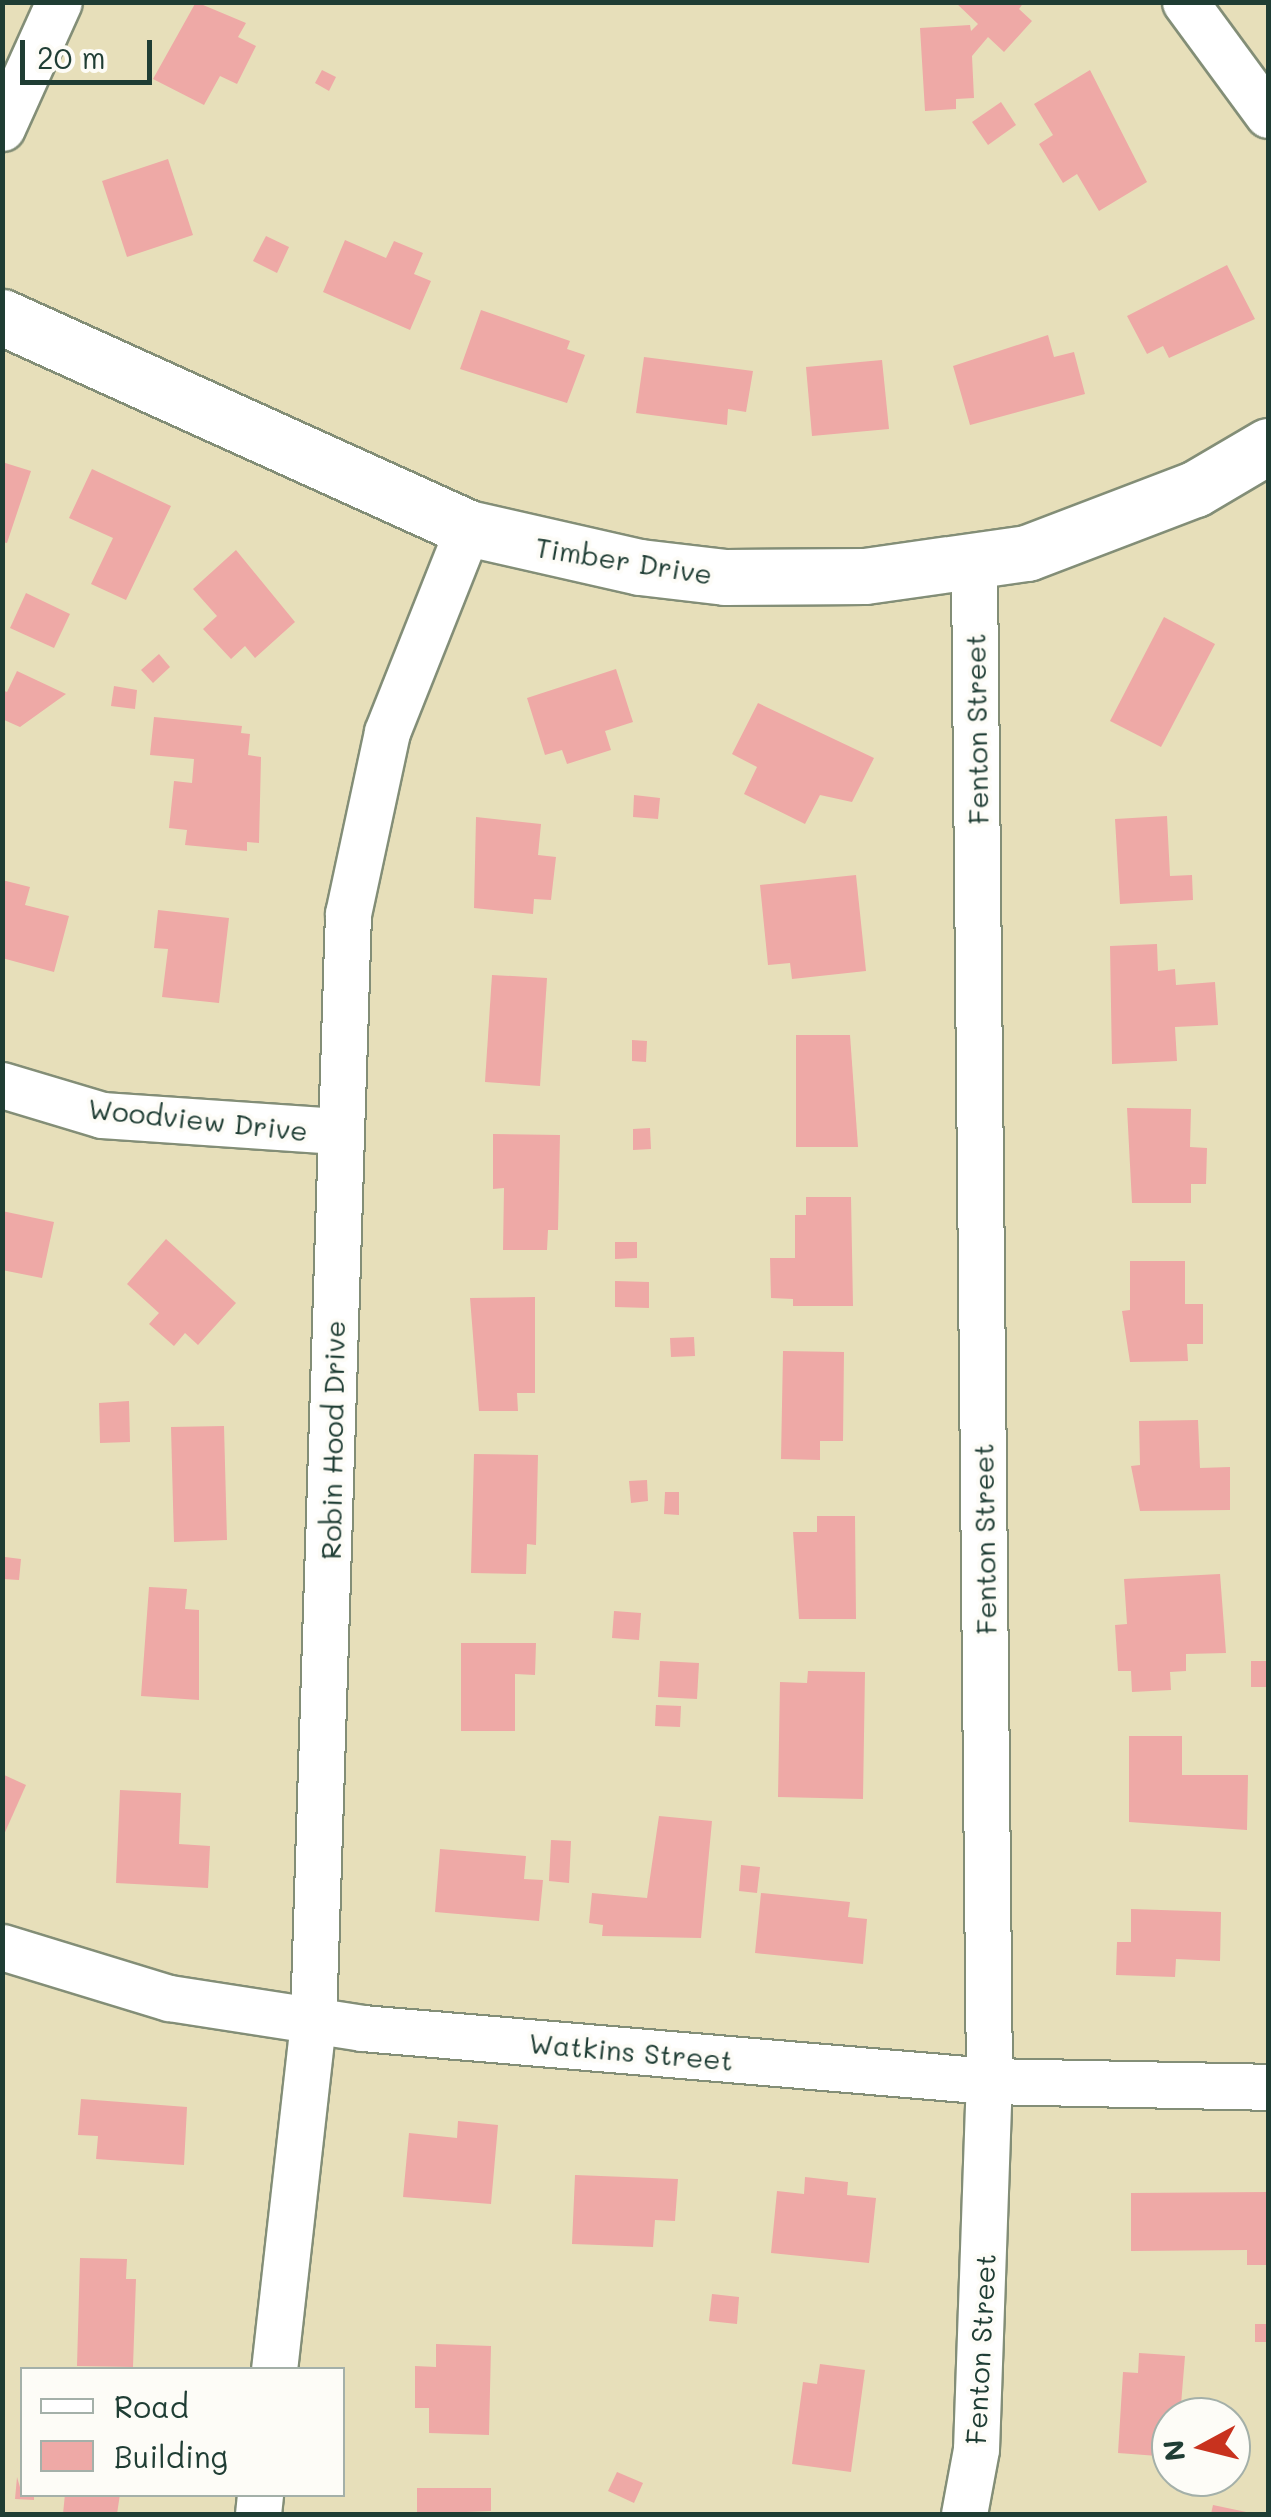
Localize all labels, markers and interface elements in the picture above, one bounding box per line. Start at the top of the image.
scale bar [25,20,158,82]
text: 20 m [37,37,106,77]
street label: Timber Drive [533,529,715,591]
street label: Fenton Street [958,633,994,825]
street label: Woodview Drive [86,1091,310,1147]
street label: Robin Hood Drive [313,1320,351,1560]
street label: Fenton Street [966,1443,1002,1635]
street label: Watkins Street [527,2025,735,2077]
street label: Fenton Street [958,2253,1002,2445]
legend [20,2367,345,2497]
text: Road [114,2386,189,2426]
north arrow [1151,2397,1251,2497]
text: Building [114,2436,228,2476]
text: N [1154,2438,1192,2463]

